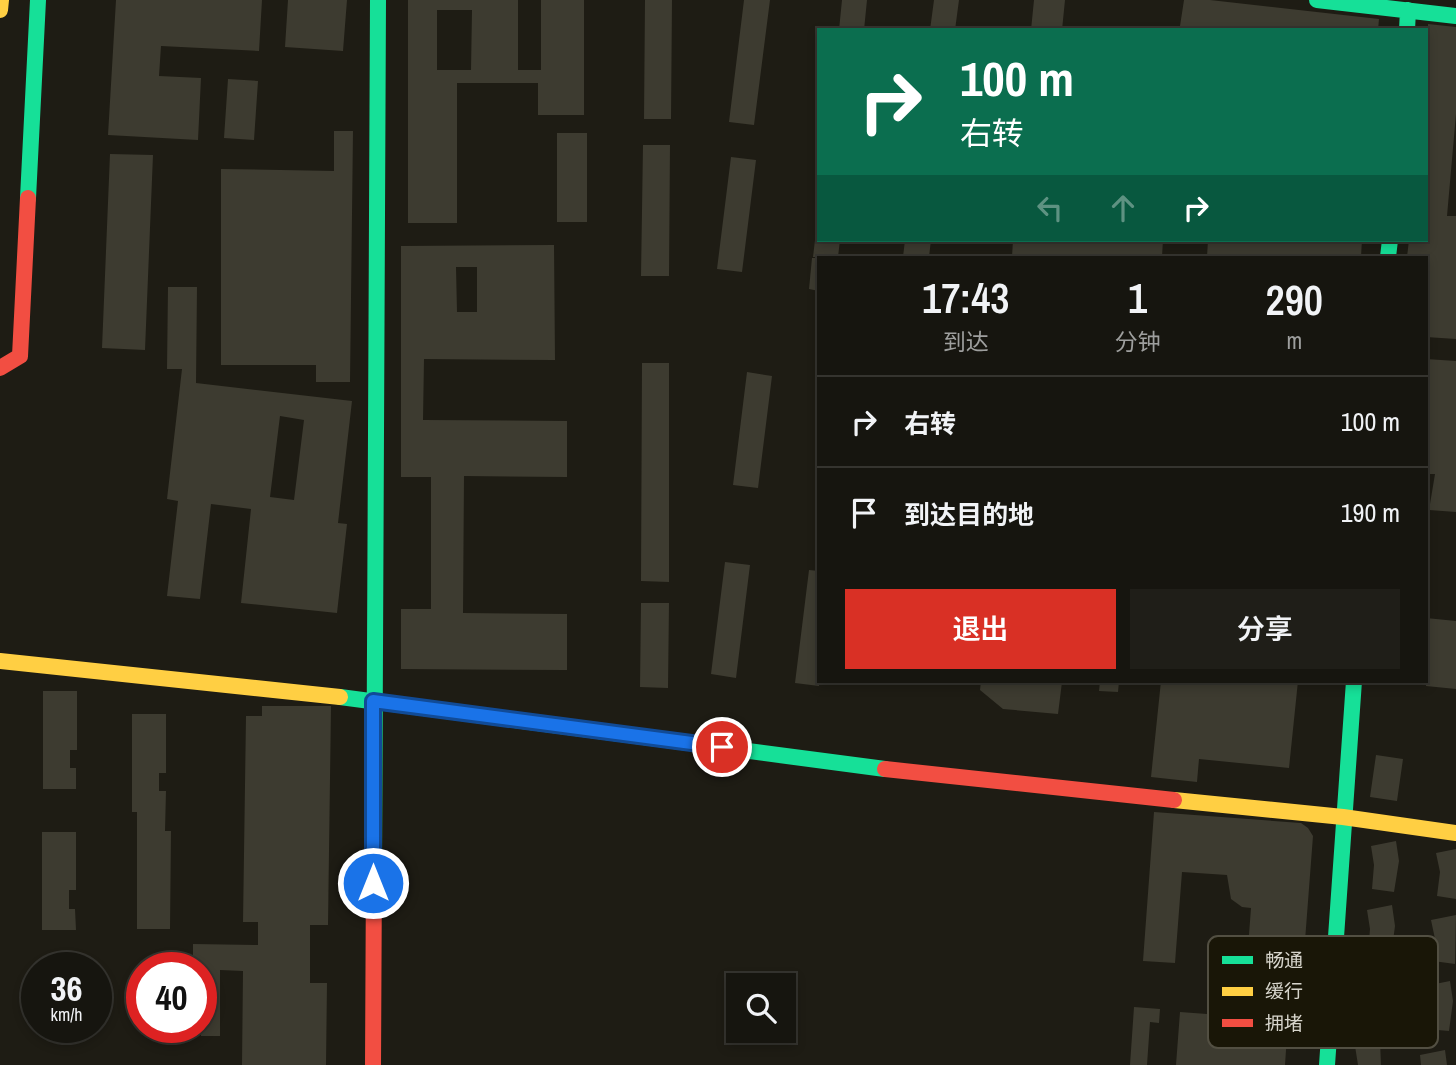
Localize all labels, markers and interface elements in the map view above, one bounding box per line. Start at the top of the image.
text: 100 m [960,45,1074,111]
icon: right [845,56,936,147]
text: 右转 [960,112,1024,155]
icon: left [1031,189,1069,227]
icon: ahead [1104,189,1142,227]
icon: right [1177,189,1215,227]
text: 17:43 [922,270,1009,326]
text: 1 [1128,270,1147,326]
text: 290 [1266,272,1323,328]
text: m [1286,325,1302,356]
text: 到达 [943,326,989,357]
text: 分钟 [1114,326,1160,357]
icon: right [845,403,883,441]
text: 100 m [1341,404,1400,439]
text: 右转 [904,406,956,441]
icon: arrive [845,494,883,532]
text: 190 m [1341,495,1400,530]
text: 到达目的地 [904,497,1034,532]
button: 退出 [845,589,1116,669]
button: 分享 [1130,589,1400,669]
pin [692,717,752,777]
icon: arrive [703,728,741,766]
position arrow [336,846,410,920]
legend [1208,936,1438,1048]
text: 畅通 [1265,947,1303,973]
speed limit sign: 40 [126,952,217,1043]
text: 36 [51,965,82,1012]
map controls [726,973,796,1043]
button: search [726,973,796,1043]
text: 缓行 [1265,978,1303,1004]
text: km/h [51,1002,83,1027]
text: 拥堵 [1265,1010,1303,1036]

